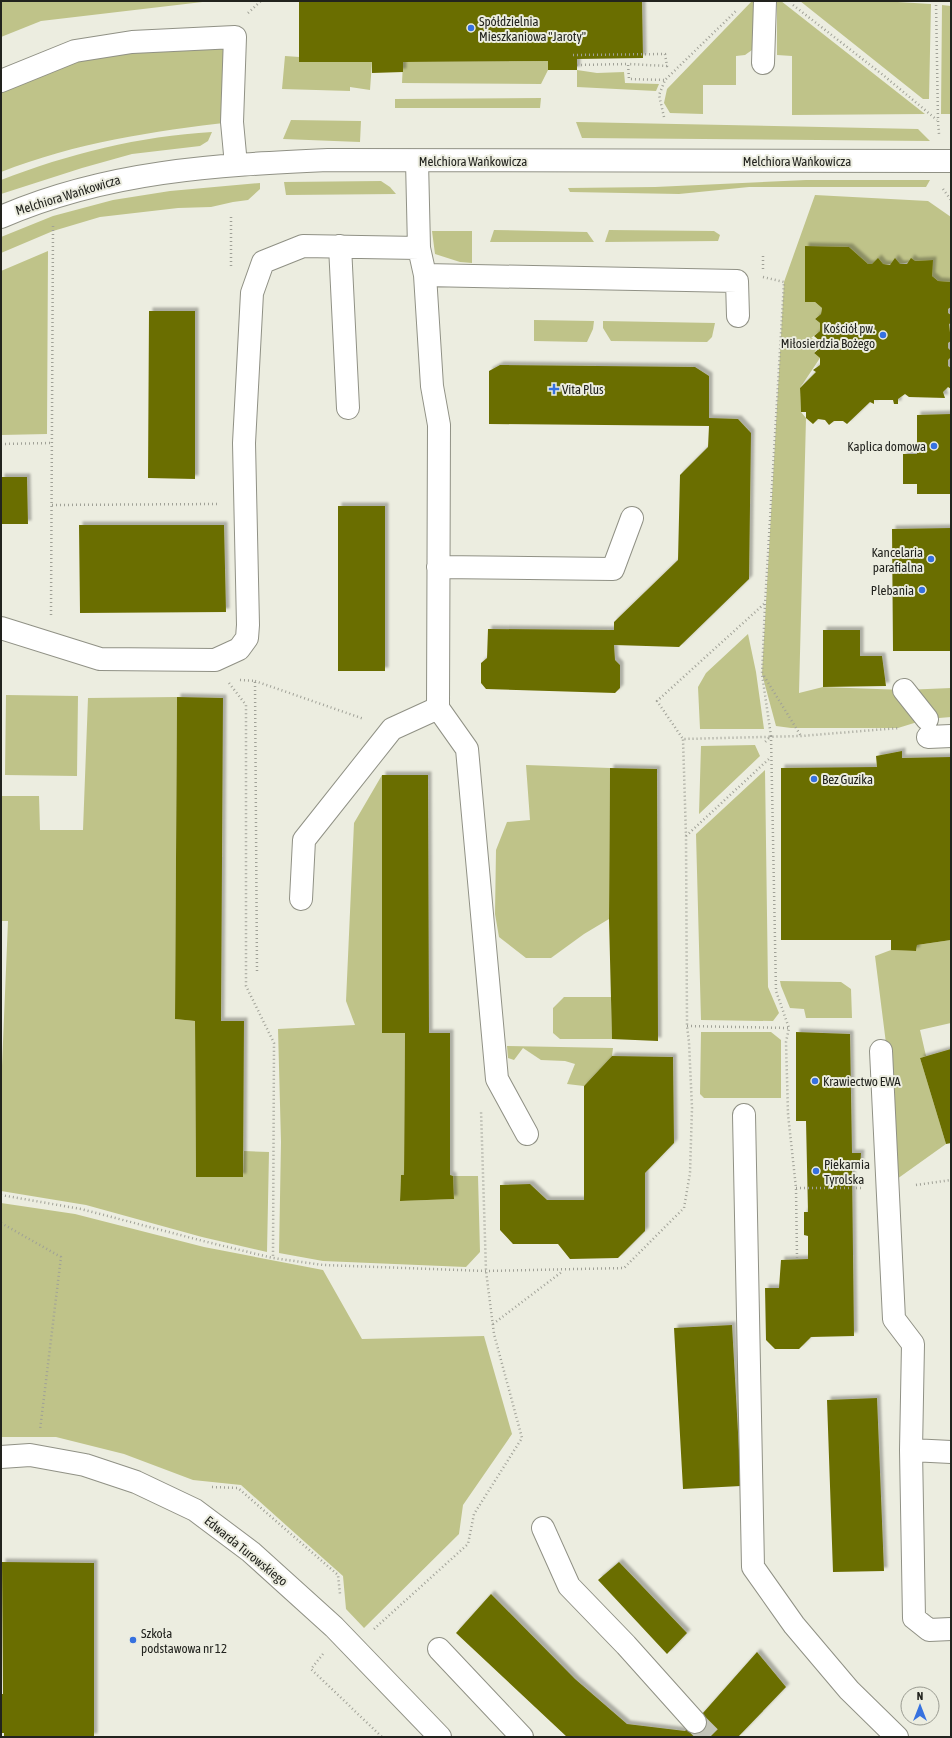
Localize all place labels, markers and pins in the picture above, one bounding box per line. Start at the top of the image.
place label: Spółdzielnia Mieszkaniowa "Jaroty" [479,14,586,44]
marker: Spółdzielnia Mieszkaniowa "Jaroty" [466,23,476,33]
place label: Kościół pw. Miłosierdzia Bożego [781,321,875,351]
marker: Kościół pw. Miłosierdzia Bożego [878,330,888,340]
place label: Vita Plus [562,382,604,397]
marker: Vita Plus [549,384,559,394]
place label: Kaplica domowa [847,439,926,454]
marker: Kaplica domowa [929,441,939,451]
place label: Kancelaria parafialna [871,545,923,575]
marker: Kancelaria parafialna [926,554,936,564]
place label: Plebania [871,583,914,598]
marker: Plebania [917,585,927,595]
place label: Bez Guzika [822,772,873,787]
marker: Bez Guzika [809,774,819,784]
place label: Krawiectwo EWA [823,1074,901,1089]
marker: Krawiectwo EWA [810,1076,820,1086]
place label: Piekarnia Tyrolska [824,1157,870,1187]
marker: Piekarnia Tyrolska [811,1166,821,1176]
place label: Szkoła podstawowa nr 12 [141,1626,227,1656]
marker: Szkoła podstawowa nr 12 [128,1635,138,1645]

